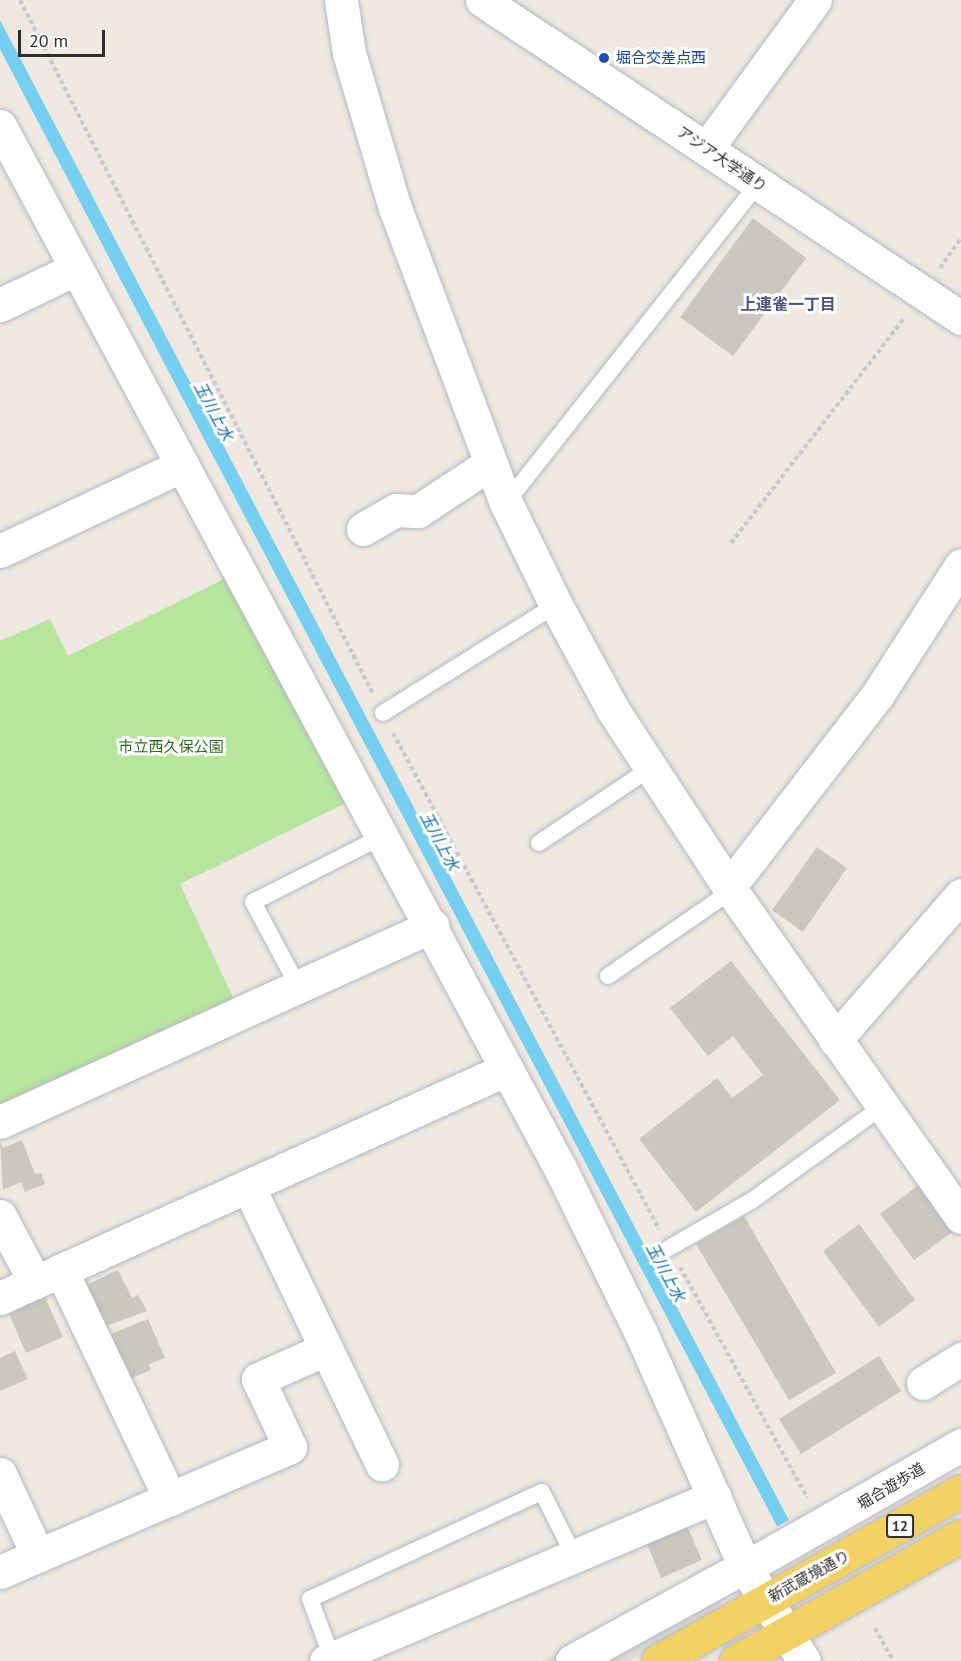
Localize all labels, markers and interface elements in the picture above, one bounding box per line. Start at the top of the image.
scale bar [21,18,108,56]
text: 20 m [29,29,68,52]
place label: 堀合交差点西 [616,49,706,67]
marker: 堀合交差点西 [597,51,611,65]
street label: アジア大学通り [673,122,771,196]
district label: 上連雀一丁目 [740,294,836,314]
water label: 玉川上水 [191,378,237,444]
park label: 市立西久保公園 [119,738,223,756]
water label: 玉川上水 [417,808,463,874]
water label: 玉川上水 [643,1239,689,1305]
street label: 堀合遊歩道 [854,1459,928,1513]
road number: 12 [885,1515,915,1537]
street label: 新武蔵境通り [765,1546,853,1606]

